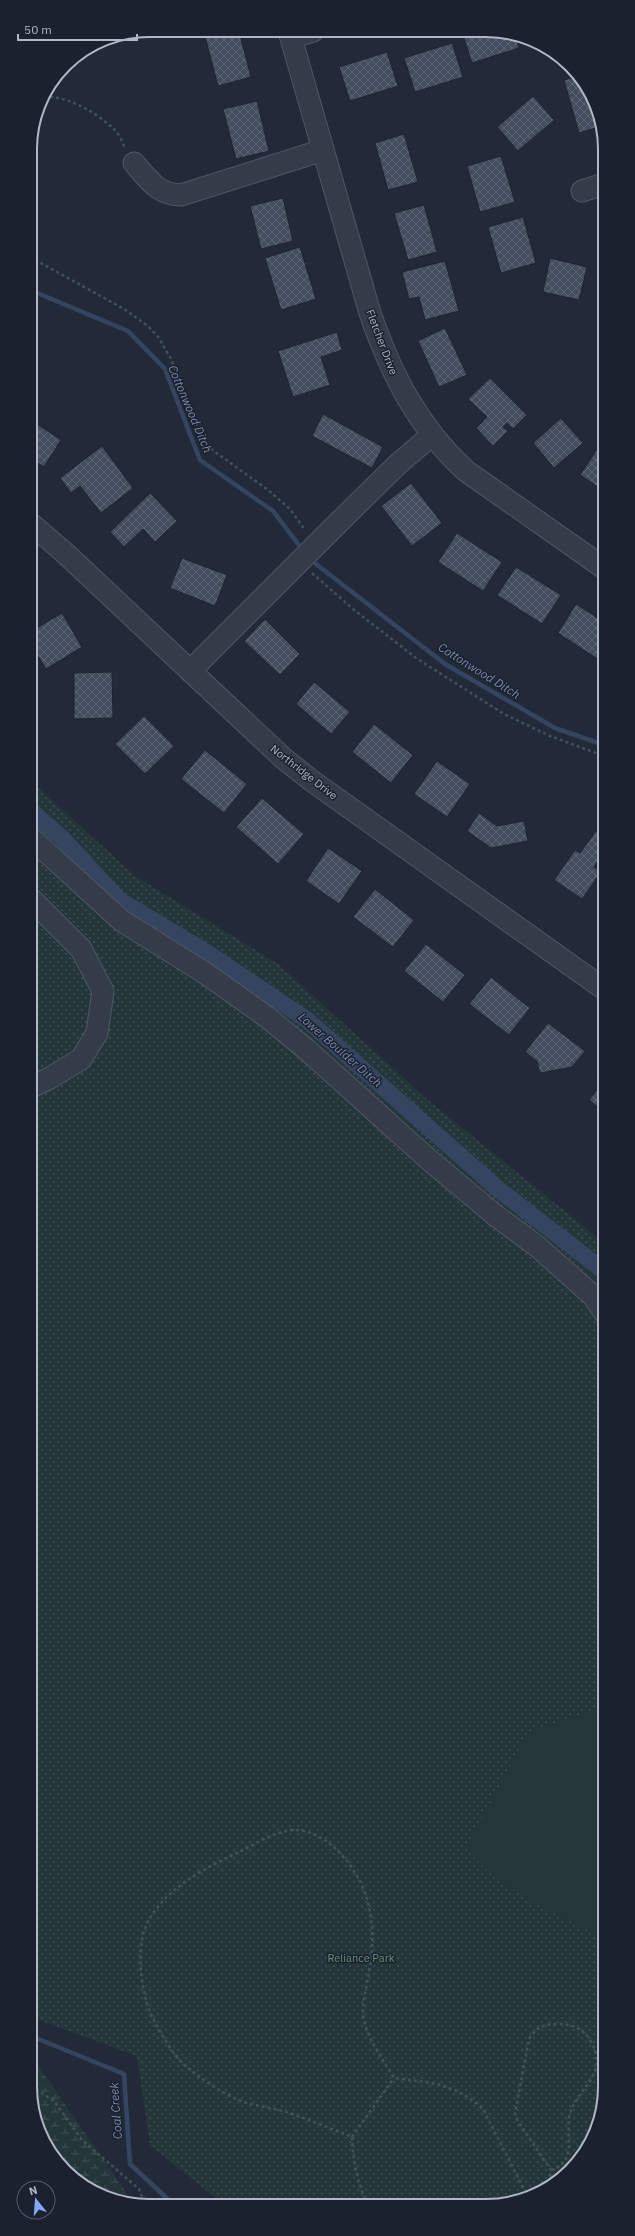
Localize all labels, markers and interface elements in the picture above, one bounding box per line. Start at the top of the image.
scale bar [18,16,137,42]
text: 50 m [24,22,52,37]
street label: Fletcher Drive [363,307,401,377]
water label: Cottonwood Ditch [165,363,216,455]
water label: Cottonwood Ditch [436,639,523,702]
street label: Northridge Drive [268,741,340,803]
water label: Lower Boulder Ditch [296,1009,385,1090]
park label: Reliance Park [327,1951,395,1965]
water label: Coal Creek [106,2081,125,2140]
north arrow [16,2180,56,2220]
text: N [27,2183,39,2198]

